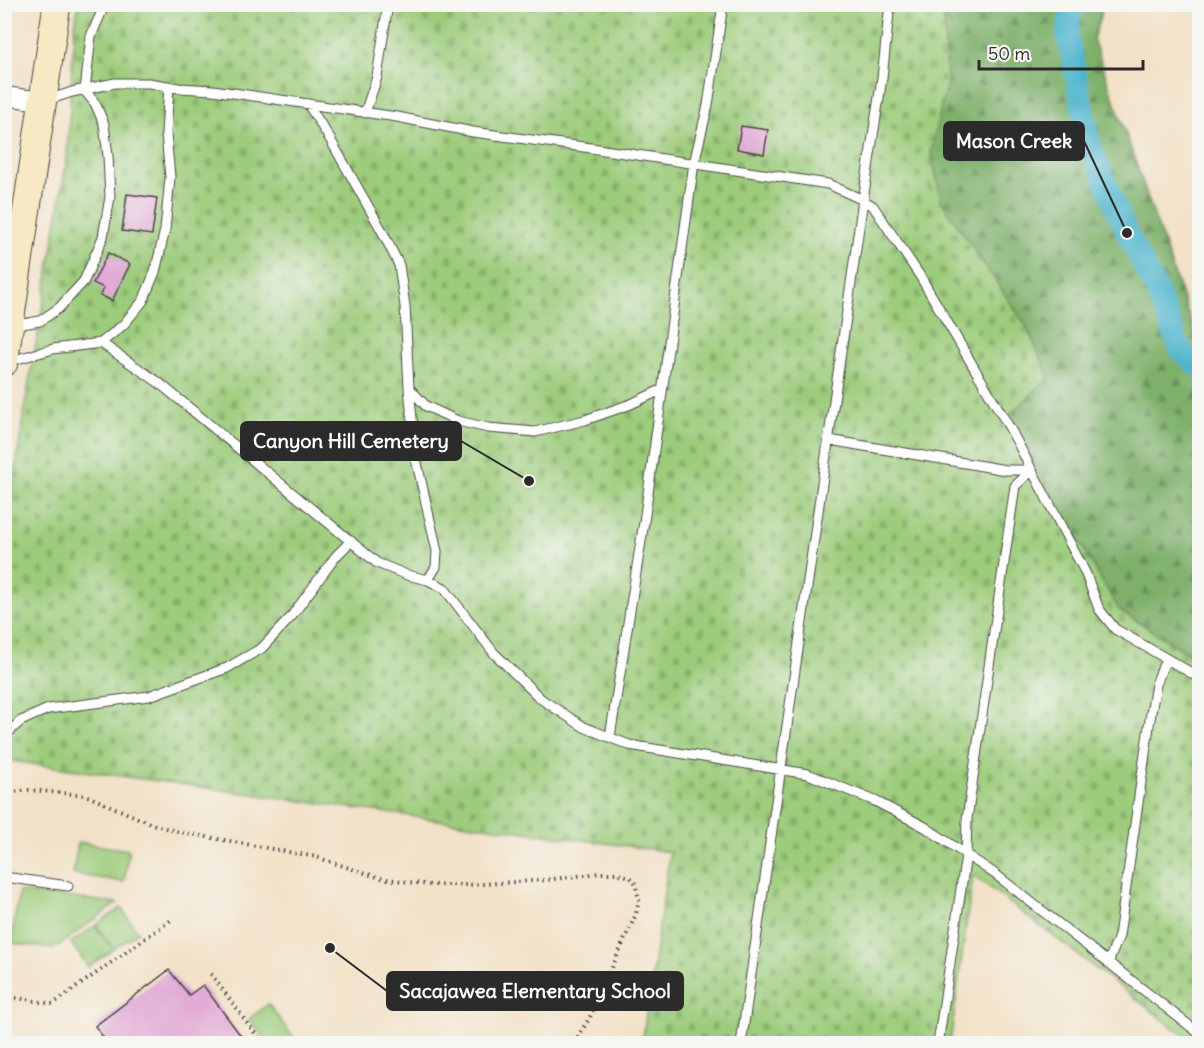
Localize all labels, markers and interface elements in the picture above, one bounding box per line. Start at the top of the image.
scale bar [979,33,1142,71]
text: 50 m [988,42,1030,65]
callout: Mason Creek [944,122,1084,160]
text: Mason Creek [956,128,1072,153]
callout: Canyon Hill Cemetery [241,422,461,460]
text: Canyon Hill Cemetery [253,428,449,453]
callout: Sacajawea Elementary School [387,972,683,1010]
text: Sacajawea Elementary School [399,978,671,1003]

